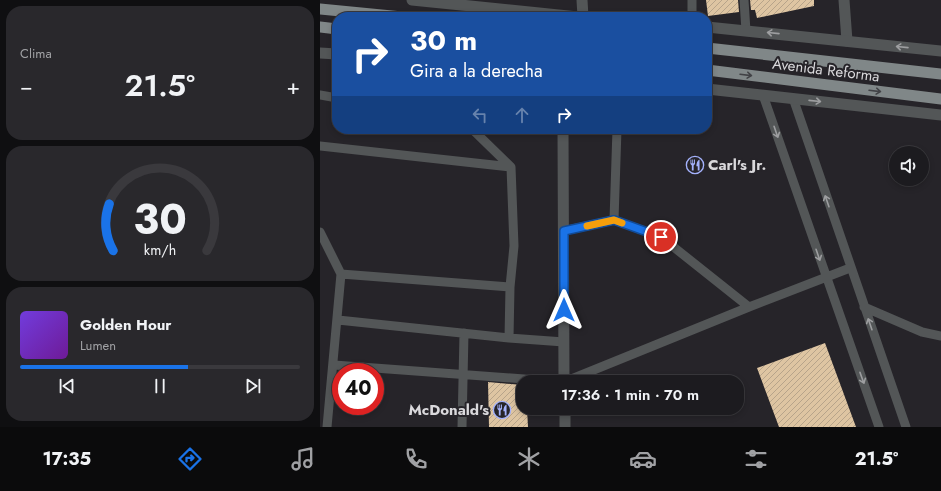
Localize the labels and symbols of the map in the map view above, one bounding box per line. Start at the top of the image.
one-way arrow [767,30,780,37]
one-way arrow [896,43,909,50]
street label: Avenida Reforma [771,53,881,87]
one-way arrow [739,71,752,79]
one-way arrow [868,87,881,95]
one-way arrow [808,97,821,105]
one-way arrow [773,126,780,139]
place label: Carl's Jr. [708,154,766,176]
restaurant icon: Carl's Jr. [685,155,705,175]
one-way arrow [823,195,831,207]
pin [644,220,678,254]
one-way arrow [815,249,823,261]
position arrow [543,289,585,331]
one-way arrow [865,318,873,330]
speed limit sign: 40 [332,363,384,415]
one-way arrow [858,371,866,383]
place label: McDonald's [408,399,489,421]
restaurant icon: McDonald's [492,400,512,420]

